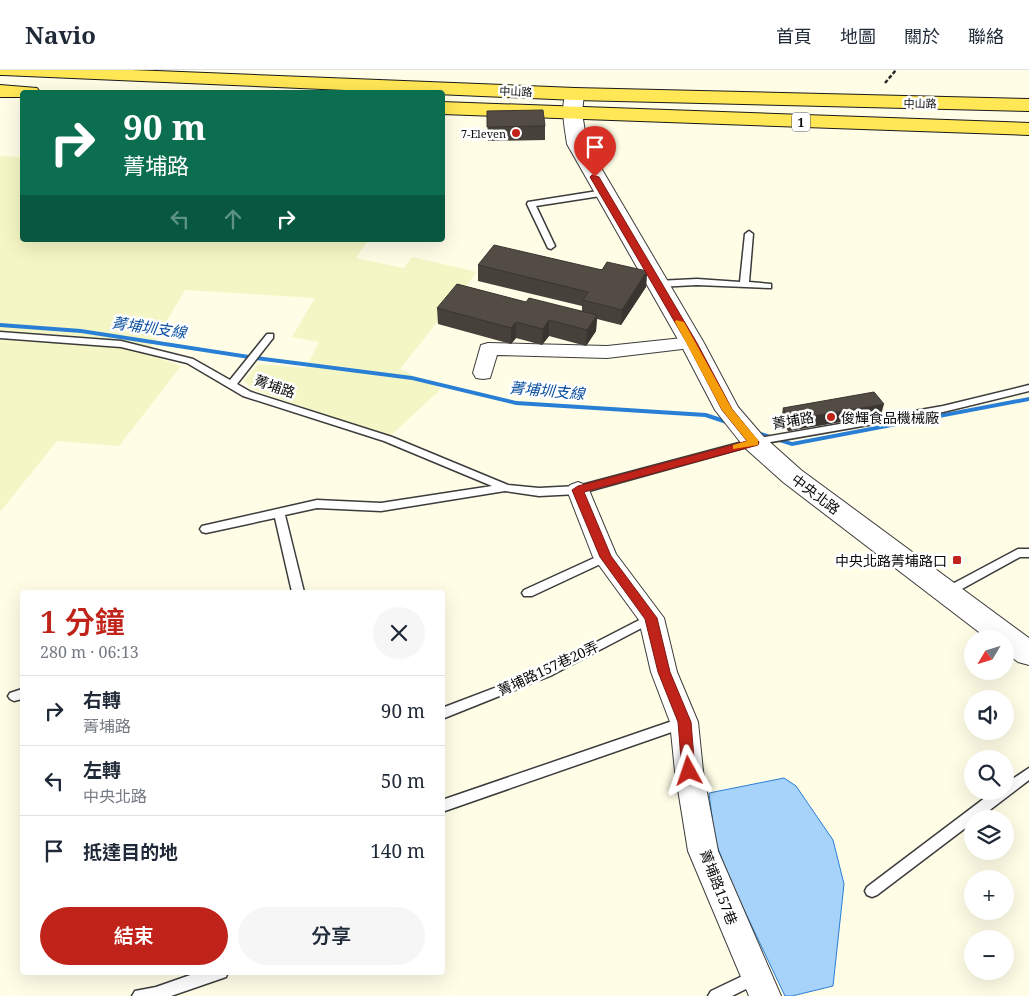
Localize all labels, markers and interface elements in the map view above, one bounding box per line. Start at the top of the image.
text: Navio [25,18,96,51]
text: 首頁 [776,24,812,48]
text: 地圖 [840,24,876,48]
text: 關於 [904,24,940,48]
text: 聯絡 [968,24,1004,48]
street label: 中山路 [499,83,533,99]
street label: 中山路 [903,95,937,111]
text: 90 m [123,103,206,150]
icon: right [40,110,105,175]
road number: 1 [792,112,810,132]
place label: 7-Eleven [461,126,506,141]
pin [574,126,616,177]
marker: 7-Eleven [510,127,522,139]
icon: arrive [581,133,609,161]
text: 菁埔路 [123,150,189,180]
icon: left [166,205,194,233]
icon: ahead [219,205,247,233]
icon: right [272,205,300,233]
water label: 菁埔圳支線 [110,312,190,342]
street label: 菁埔路 [252,370,298,402]
water label: 菁埔圳支線 [509,377,587,403]
street label: 菁埔路 [771,407,815,433]
place label: 俊輝食品機械廠 [841,408,939,427]
marker: 俊輝食品機械廠 [825,411,837,423]
street label: 中央北路 [788,470,844,518]
place label: 中央北路菁埔路口 [835,551,947,570]
marker: 中央北路菁埔路口 [951,554,963,566]
text: 1 分鐘 [40,601,125,642]
button: close [373,607,425,659]
north arrow [964,630,1014,680]
map controls [964,630,1014,980]
street label: 菁埔路157巷20弄 [495,636,601,700]
text: 280 m · 06:13 [40,641,139,663]
text: 右轉 [83,687,121,713]
button: sound [964,690,1014,740]
icon: right [40,697,68,725]
text: 90 m [381,698,425,724]
text: 菁埔路 [83,715,131,737]
position arrow [662,744,714,796]
button: search [964,750,1014,800]
text: 左轉 [83,757,121,783]
icon: left [40,767,68,795]
text: 50 m [381,768,425,794]
text: 中央北路 [83,785,147,807]
button: layers [964,810,1014,860]
icon: arrive [40,837,68,865]
text: 140 m [370,838,425,864]
text: 抵達目的地 [83,839,178,865]
street label: 菁埔路157巷 [696,846,742,928]
button: + [964,870,1014,920]
button: 結束 [40,907,228,965]
button: 分享 [238,907,425,965]
button: − [964,930,1014,980]

